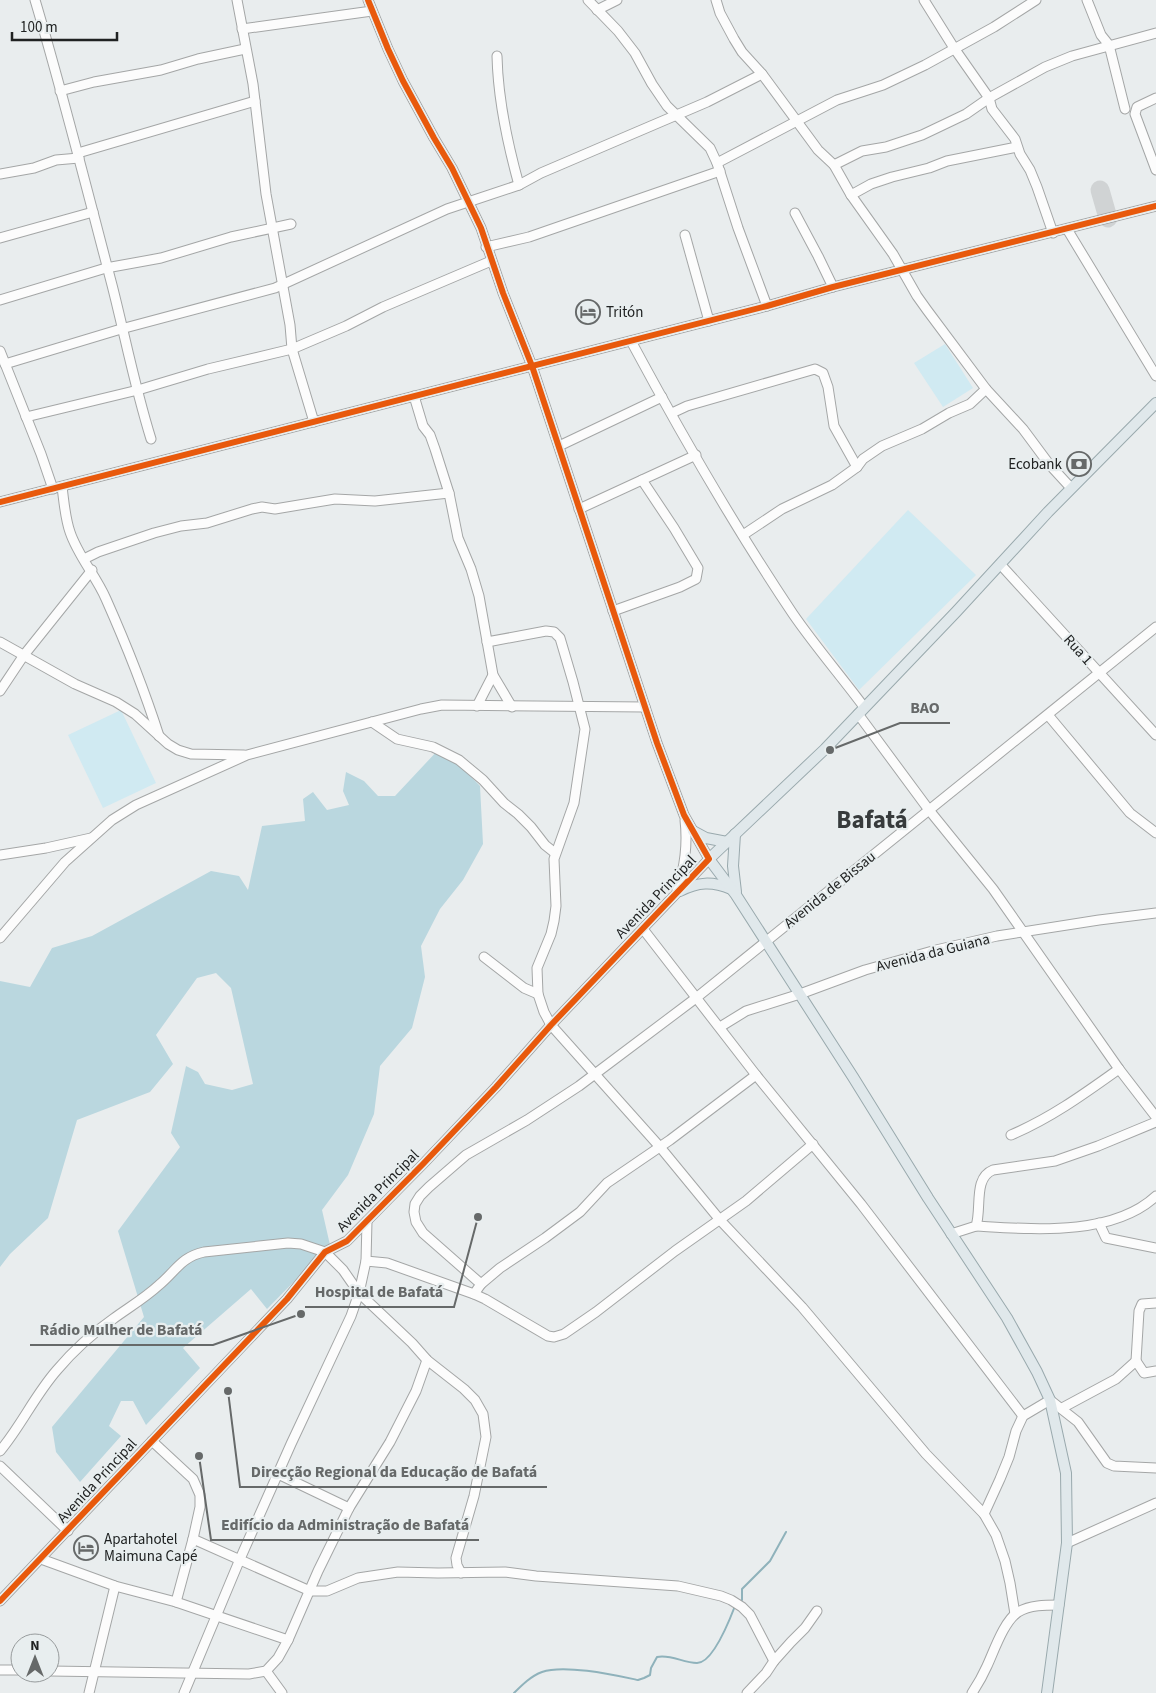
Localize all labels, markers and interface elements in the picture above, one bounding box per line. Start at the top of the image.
scale bar [12,10,118,42]
text: 100 m [20,17,58,38]
hotel icon: Tritón [575,299,601,325]
place label: Tritón [606,302,643,323]
bank icon: Ecobank [1066,451,1092,477]
place label: Ecobank [1008,454,1063,475]
street label: Rua 1 [1059,630,1097,670]
callout: BAO [900,692,950,723]
text: BAO [910,697,940,719]
district label: Bafatá [836,802,908,838]
street label: Avenida de Bissau [780,846,880,934]
street label: Avenida Principal [611,850,701,943]
street label: Avenida da Guiana [874,929,992,977]
street label: Avenida Principal [332,1145,424,1237]
callout: Hospital de Bafatá [305,1276,454,1307]
text: Hospital de Bafatá [315,1281,443,1303]
callout: Rádio Mulher de Bafatá [30,1314,213,1345]
text: Rádio Mulher de Bafatá [40,1319,202,1341]
street label: Avenida Principal [52,1434,142,1528]
callout: Direcção Regional da Educação de Bafatá [240,1456,547,1487]
text: Direcção Regional da Educação de Bafatá [251,1461,537,1483]
callout: Edifício da Administração de Bafatá [211,1509,479,1540]
text: Edifício da Administração de Bafatá [221,1514,469,1536]
place label: Apartahotel Maimuna Capé [104,1529,197,1567]
hotel icon: Apartahotel Maimuna Capé [73,1535,99,1561]
north arrow [10,1633,60,1683]
text: N [30,1636,40,1656]

